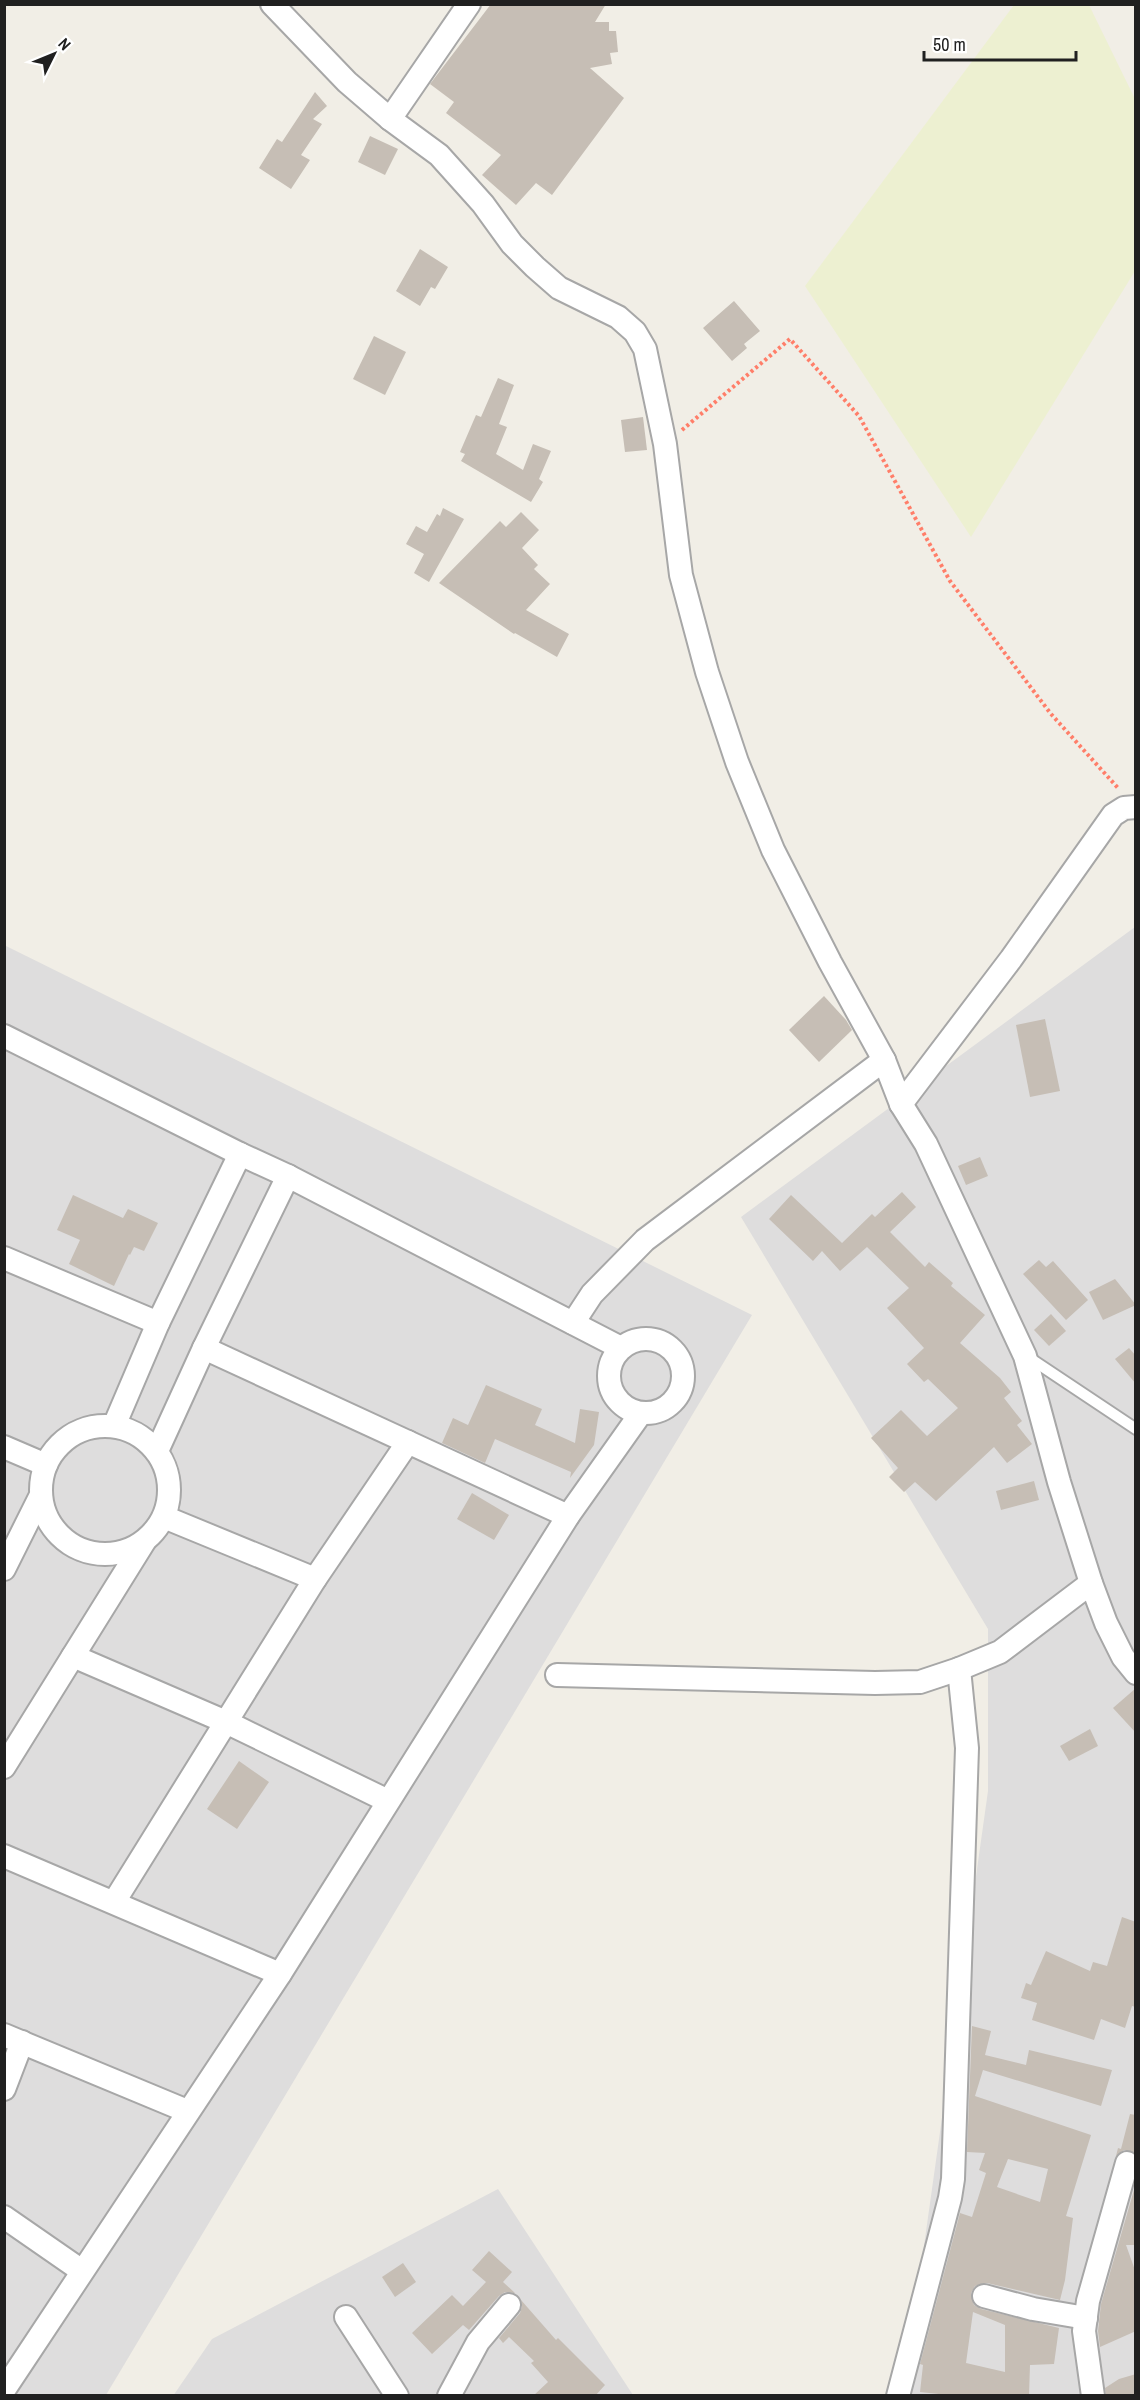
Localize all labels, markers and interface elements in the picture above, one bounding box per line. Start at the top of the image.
north arrow [24,24,84,84]
scale bar [924,24,1076,62]
text: 50 m [933,32,966,57]
text: N [54,33,76,55]

